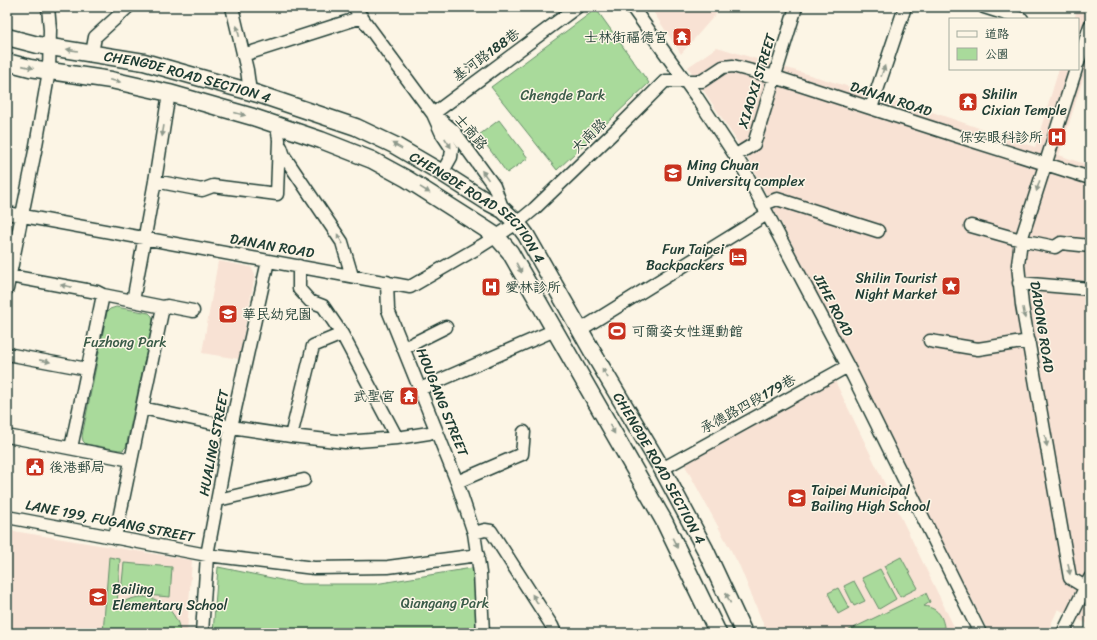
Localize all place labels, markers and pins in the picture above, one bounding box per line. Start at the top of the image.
place label: 士林街福德宮 [584,25,668,50]
temple icon: 士林街福德宮 [671,26,693,48]
place label: Shilin Cixian Temple [982,82,1067,123]
temple icon: Shilin Cixian Temple [957,91,979,113]
place label: 保安眼科診所 [959,125,1043,150]
hospital icon: 保安眼科診所 [1046,126,1068,148]
place label: Ming Chuan University complex [687,153,806,194]
school or university icon: Ming Chuan University complex [662,162,684,184]
place label: Fun Taipei Backpackers [646,237,725,278]
hotel icon: Fun Taipei Backpackers [727,246,749,268]
place label: Shilin Tourist Night Market [855,266,938,307]
place label: 愛林診所 [505,275,561,300]
place icon: Shilin Tourist Night Market [940,275,962,297]
hospital icon: 愛林診所 [480,276,502,298]
place label: 華民幼兒園 [242,302,312,327]
school or university icon: 華民幼兒園 [217,303,239,325]
place label: 可爾姿女性運動館 [631,319,743,344]
sports icon: 可爾姿女性運動館 [606,320,628,342]
place label: 武聖宮 [353,384,395,409]
temple icon: 武聖宮 [398,385,420,407]
place label: 後港郵局 [49,455,105,480]
public building icon: 後港郵局 [24,456,46,478]
place label: Taipei Municipal Bailing High School [811,478,931,519]
school or university icon: Taipei Municipal Bailing High School [786,487,808,509]
place label: Bailing Elementary School [112,577,229,618]
school or university icon: Bailing Elementary School [87,586,109,608]

